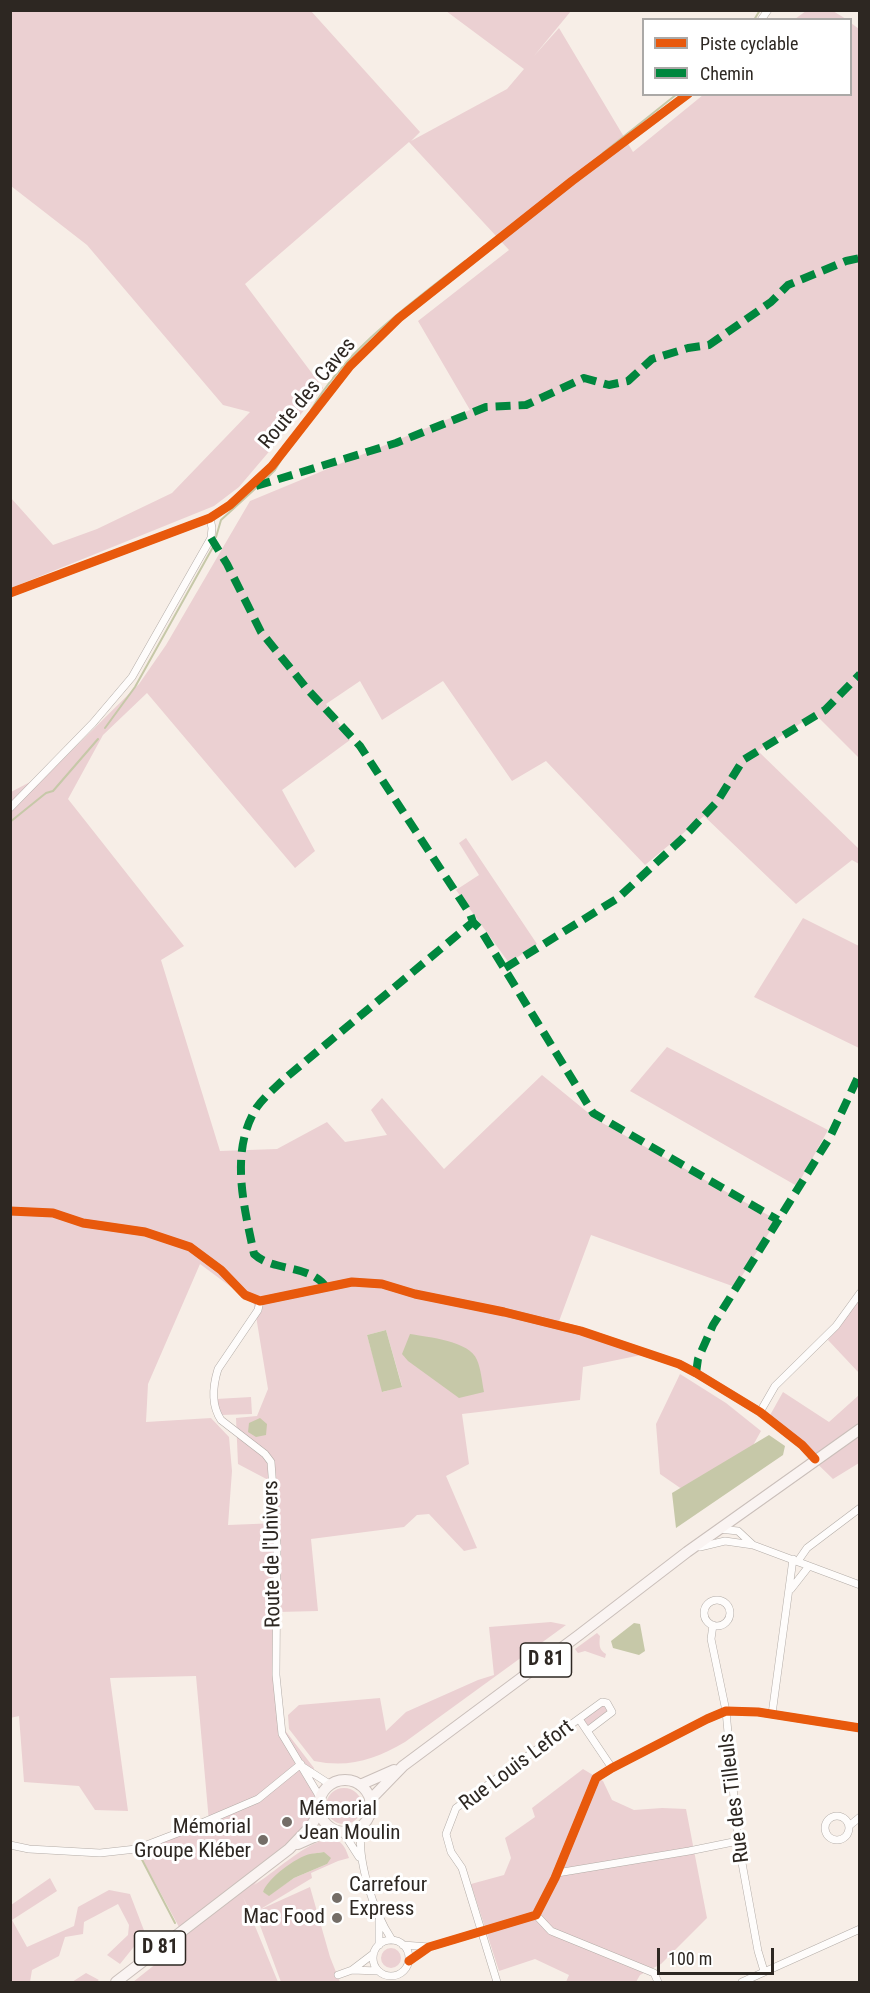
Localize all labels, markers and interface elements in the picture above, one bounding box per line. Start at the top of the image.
legend [642,18,852,96]
text: Piste cyclable [700,33,798,54]
text: Chemin [700,63,754,84]
street label: Route des Caves [254,333,362,455]
street label: Route de l'Univers [259,1480,287,1628]
road number: D 81 [520,1643,572,1677]
street label: Rue Louis Lefort [455,1715,579,1817]
street label: Rue des Tilleuls [715,1732,755,1864]
place label: Mémorial Jean Moulin [299,1797,400,1847]
place label: Mémorial Groupe Kléber [134,1815,251,1865]
marker: Mémorial Jean Moulin [280,1815,294,1829]
marker: Mémorial Groupe Kléber [256,1833,270,1847]
place label: Carrefour Express [349,1873,427,1923]
marker: Carrefour Express [330,1891,344,1905]
place label: Mac Food [243,1905,325,1931]
marker: Mac Food [330,1911,344,1925]
road number: D 81 [134,1931,186,1965]
scale bar [660,1936,777,1974]
text: 100 m [668,1948,712,1969]

